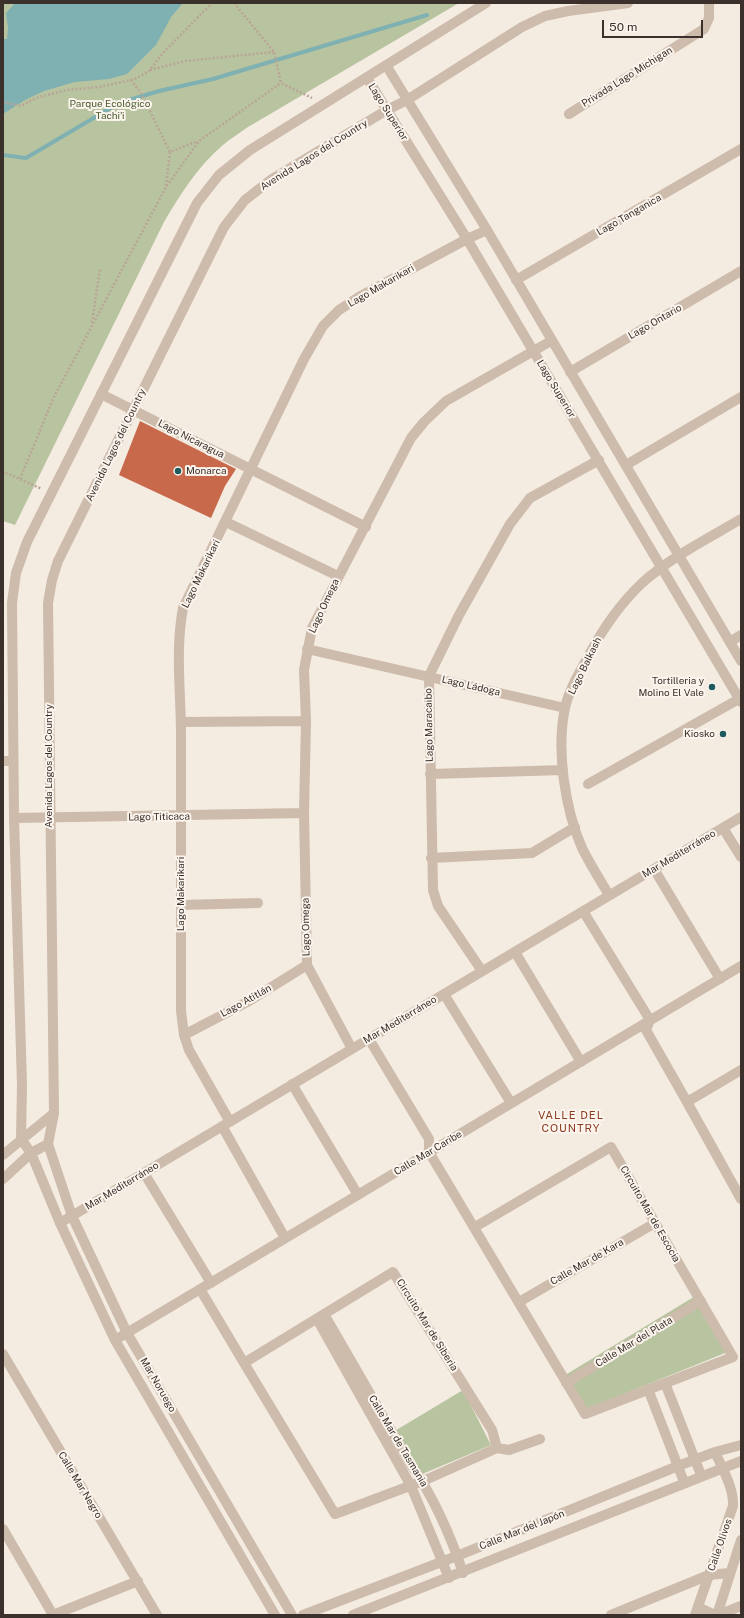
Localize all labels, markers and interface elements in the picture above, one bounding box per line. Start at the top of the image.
scale bar [604,12,705,38]
text: 50 m [609,20,637,34]
street label: Privada Lago Michigan [579,44,675,110]
street label: Lago Superior [366,81,410,143]
park label: Parque Ecológico Tachi'i [70,98,150,122]
street label: Avenida Lagos del Country [258,117,370,193]
street label: Lago Tanganica [595,192,663,238]
street label: Lago Makarikari [346,262,416,310]
street label: Lago Ontario [626,302,684,342]
street label: Lago Superior [534,358,578,420]
street label: Avenida Lagos del Country [83,387,149,503]
street label: Lago Nicaragua [156,417,226,461]
place label: Monarca [186,465,226,477]
marker: Monarca [173,466,183,476]
street label: Lago Makarikari [179,538,223,610]
street label: Lago Omega [306,577,342,635]
street label: Lago Balkash [566,635,604,697]
street label: Lago Ládoga [441,673,501,699]
place label: Tortilleria y Molino El Vale [638,675,704,698]
marker: Tortilleria y Molino El Vale [707,682,717,692]
street label: Lago Maracaibo [422,688,436,762]
street label: Avenida Lagos del Country [43,704,55,828]
place label: Kiosko [684,728,715,740]
marker: Kiosko [718,729,728,739]
street label: Lago Titicaca [128,810,190,824]
street label: Mar Mediterráneo [640,827,718,881]
street label: Lago Makarikari [175,857,187,931]
street label: Lago Omega [299,898,313,956]
street label: Lago Atitlán [218,982,274,1020]
street label: Mar Mediterráneo [361,993,439,1047]
district label: VALLE DEL COUNTRY [538,1109,604,1135]
street label: Calle Mar Caribe [392,1128,464,1178]
street label: Mar Mediterráneo [83,1159,161,1213]
street label: Circuito Mar de Escocia [618,1164,682,1264]
street label: Calle Mar de Kara [548,1236,626,1288]
street label: Circuito Mar de Siberia [394,1277,460,1373]
street label: Calle Mar del Plata [593,1314,675,1370]
street label: Mar Noruego [138,1356,178,1414]
street label: Calle Mar de Tasmania [366,1393,430,1489]
street label: Calle Mar Negro [55,1450,105,1520]
street label: Calle Mar del Japón [478,1507,566,1553]
street label: Calle Olivos [705,1517,735,1573]

